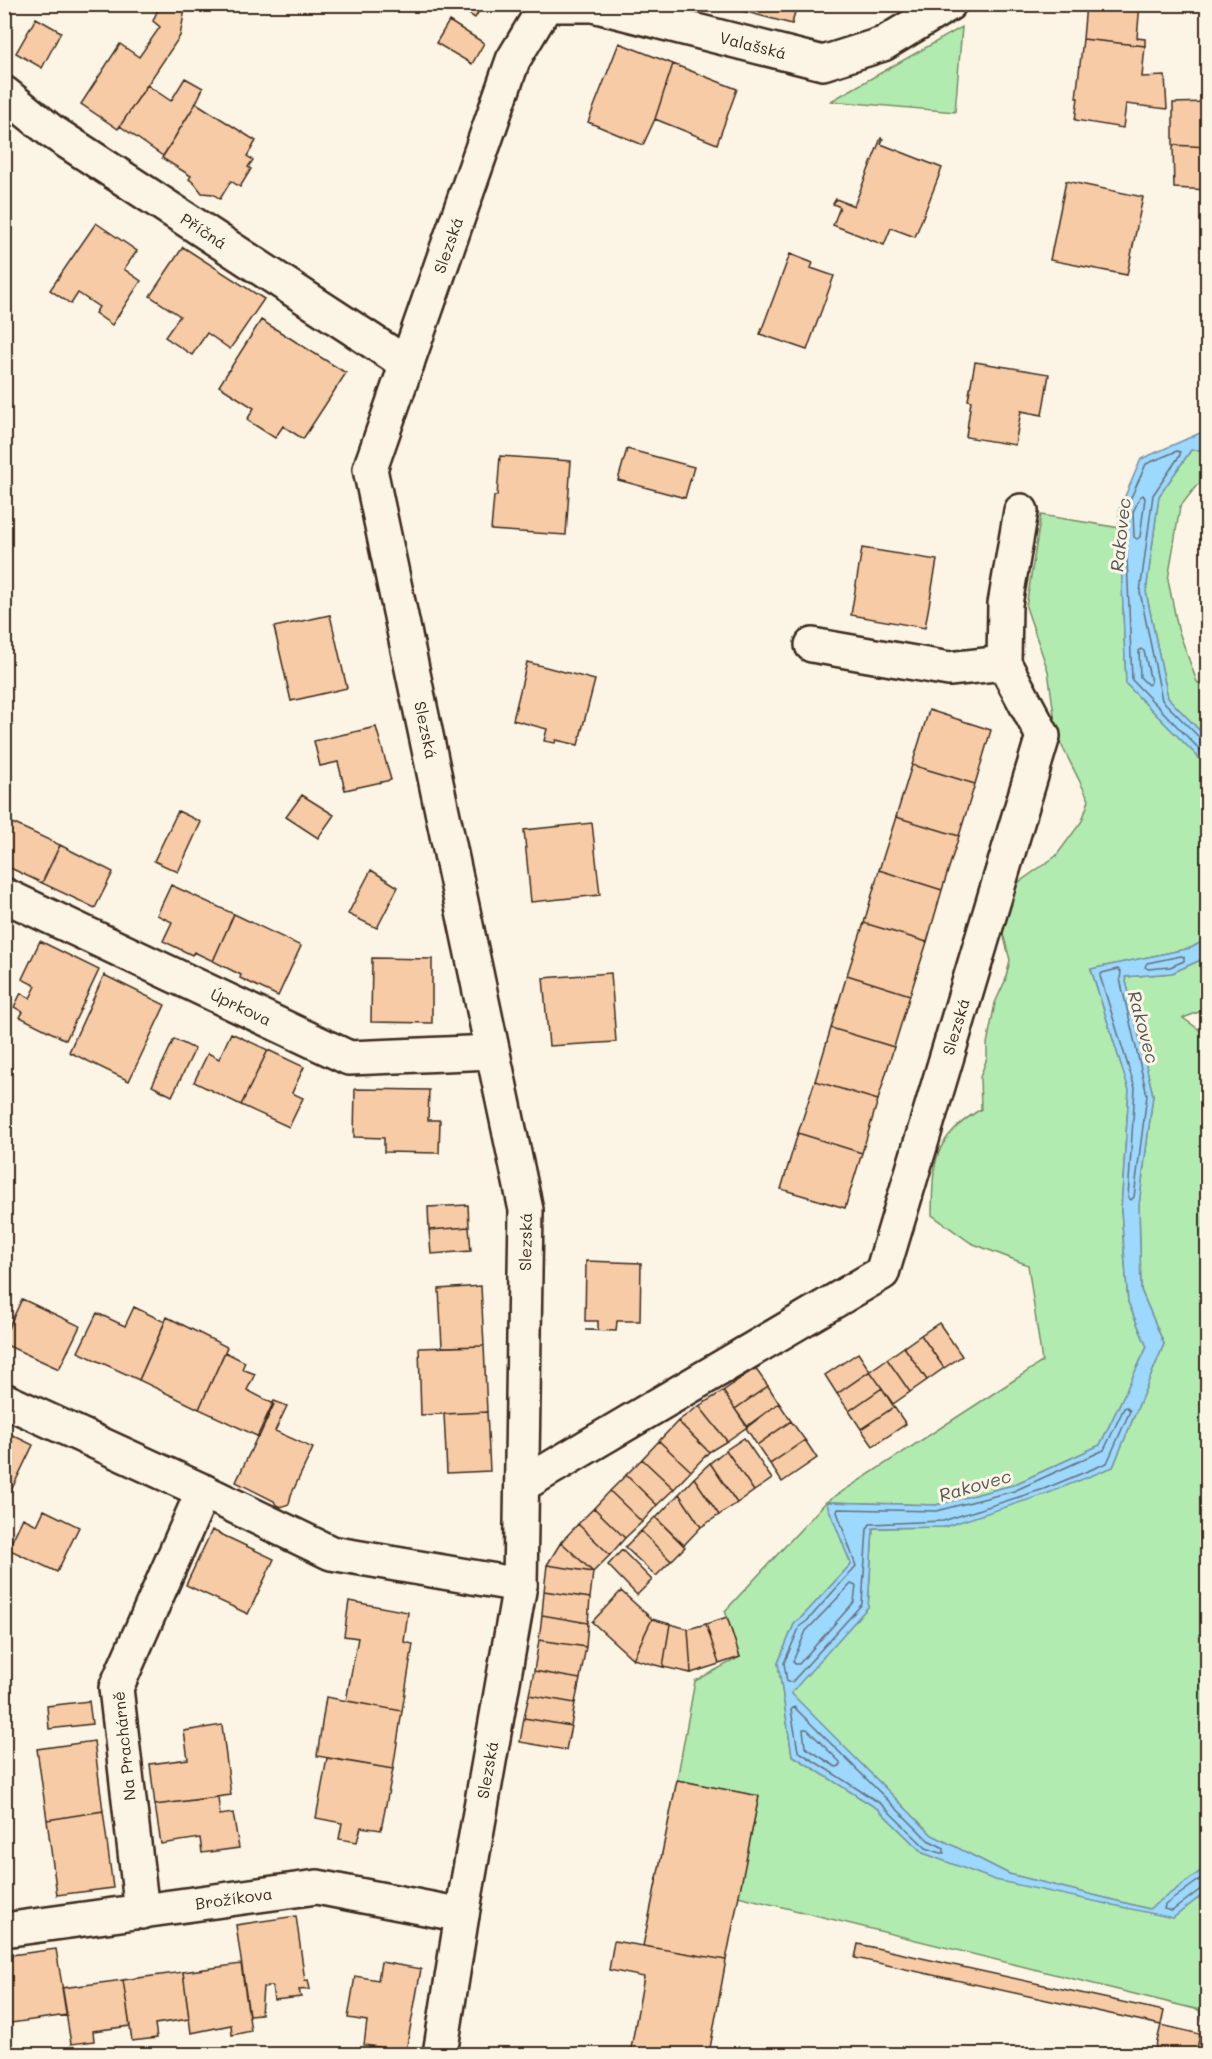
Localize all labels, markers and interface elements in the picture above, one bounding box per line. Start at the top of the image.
street label: Valašská [717,26,789,63]
street label: Příčná [177,208,231,253]
street label: Slezská [428,214,467,276]
water label: Rakovec [1104,497,1136,573]
street label: Slezská [410,699,443,761]
street label: Úprkova [207,983,275,1030]
water label: Rakovec [1123,988,1165,1066]
street label: Slezská [937,996,974,1057]
street label: Slezská [514,1213,536,1271]
water label: Rakovec [936,1463,1014,1507]
street label: Na Prachárně [107,1690,140,1802]
street label: Slezská [472,1739,502,1800]
street label: Brožíkova [194,1882,274,1914]

